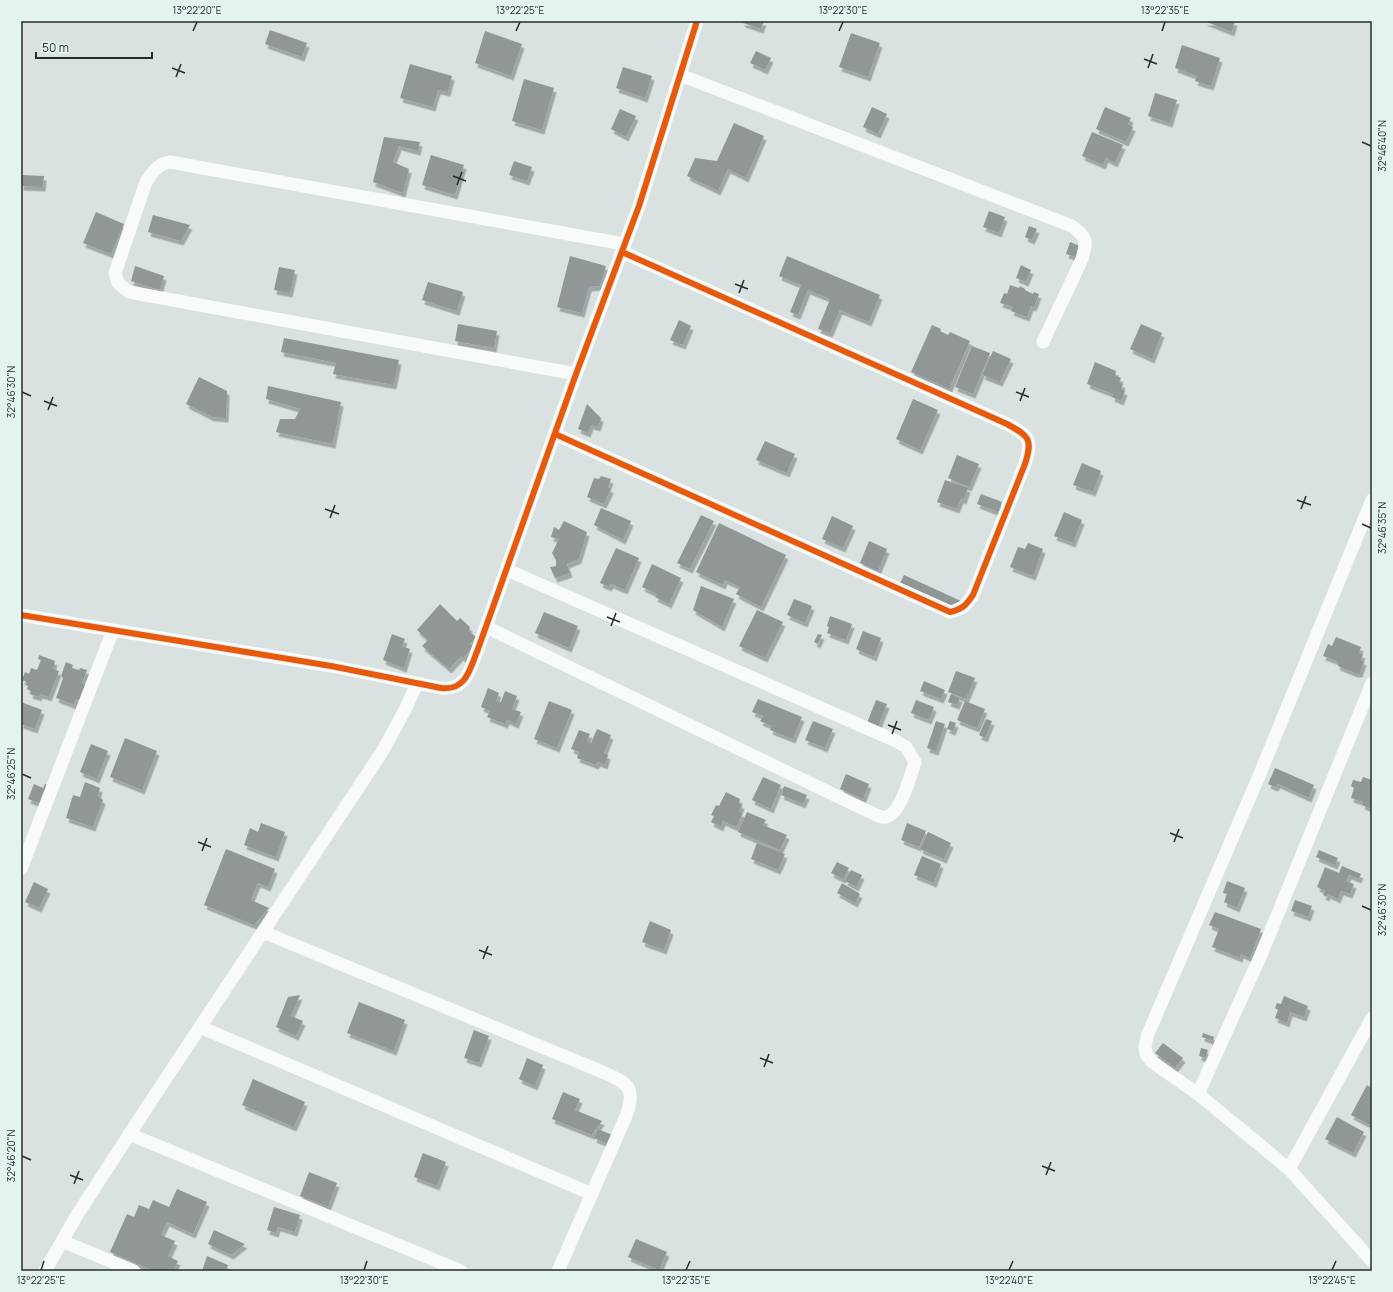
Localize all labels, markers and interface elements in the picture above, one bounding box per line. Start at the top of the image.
text: 13°22'20"E [173,3,222,17]
text: 13°22'25"E [496,3,545,17]
text: 13°22'30"E [819,3,868,17]
text: 13°22'35"E [1141,3,1189,17]
scale bar [36,34,152,60]
text: 50 m [42,39,69,56]
text: 32°46'40"N [1375,120,1389,172]
text: 32°46'30"N [4,366,18,418]
text: 32°46'35"N [1375,502,1389,554]
text: 32°46'25"N [4,748,18,800]
text: 32°46'30"N [1375,884,1389,936]
text: 32°46'20"N [4,1130,18,1182]
text: 13°22'25"E [17,1273,66,1287]
text: 13°22'30"E [340,1273,389,1287]
text: 13°22'35"E [662,1273,710,1287]
text: 13°22'40"E [985,1273,1033,1287]
text: 13°22'45"E [1308,1273,1356,1287]

